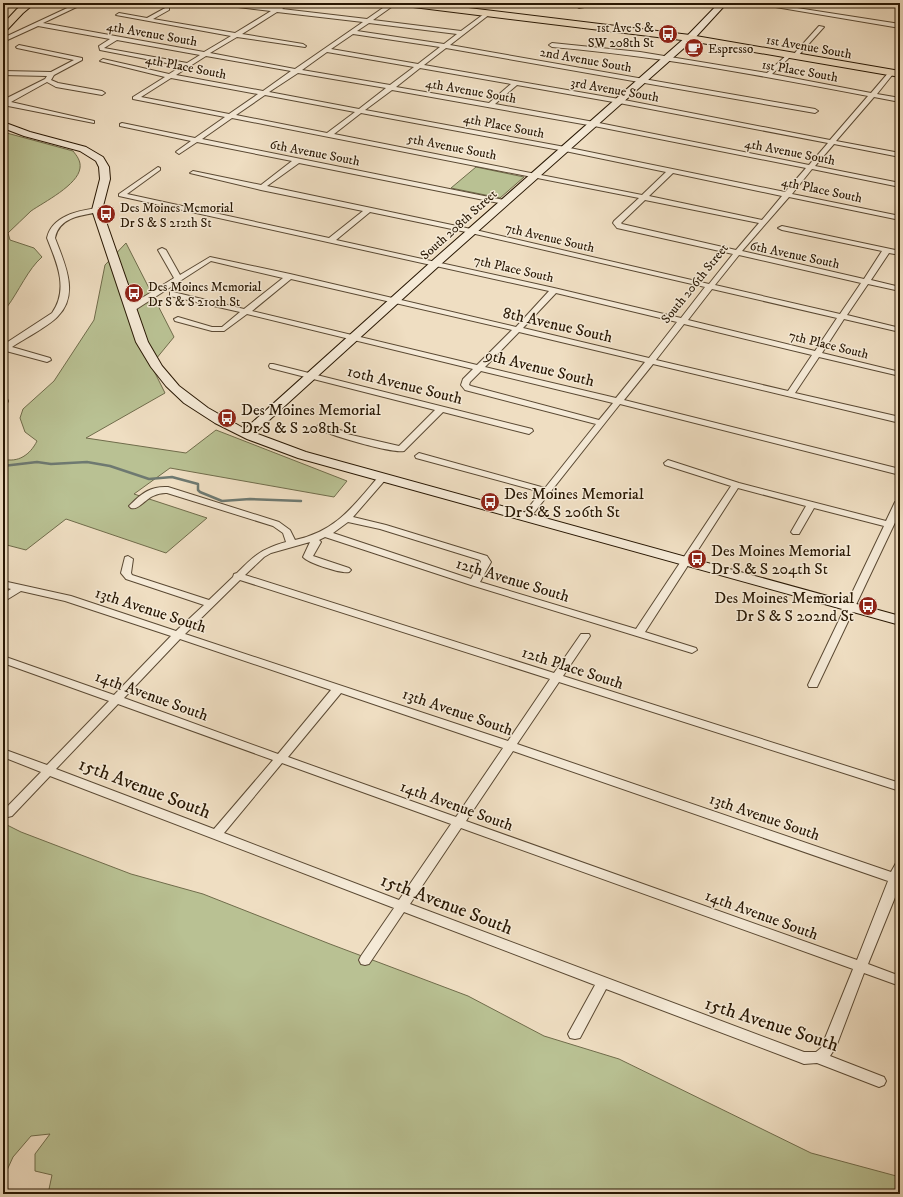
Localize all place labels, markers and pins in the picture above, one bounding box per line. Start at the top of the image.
place label: 1st Ave S & SW 208th St [588,20,654,51]
bus stop icon: 1st Ave S & SW 208th St [657,23,679,45]
cafe icon: Espresso [683,37,705,59]
place label: Espresso [708,41,753,57]
place label: Des Moines Memorial Dr S & S 212th St [120,200,234,231]
bus stop icon: Des Moines Memorial Dr S & S 212th St [95,203,117,225]
place label: Des Moines Memorial Dr S & S 210th St [148,279,262,310]
bus stop icon: Des Moines Memorial Dr S & S 210th St [123,282,145,304]
place label: Des Moines Memorial Dr S & S 208th St [241,400,381,438]
bus stop icon: Des Moines Memorial Dr S & S 208th St [216,407,238,429]
place label: Des Moines Memorial Dr S & S 206th St [504,484,644,522]
bus stop icon: Des Moines Memorial Dr S & S 206th St [479,491,501,513]
place label: Des Moines Memorial Dr S & S 204th St [711,541,851,579]
bus stop icon: Des Moines Memorial Dr S & S 204th St [686,548,708,570]
place label: Des Moines Memorial Dr S & S 202nd St [714,588,854,626]
bus stop icon: Des Moines Memorial Dr S & S 202nd St [857,595,879,617]

